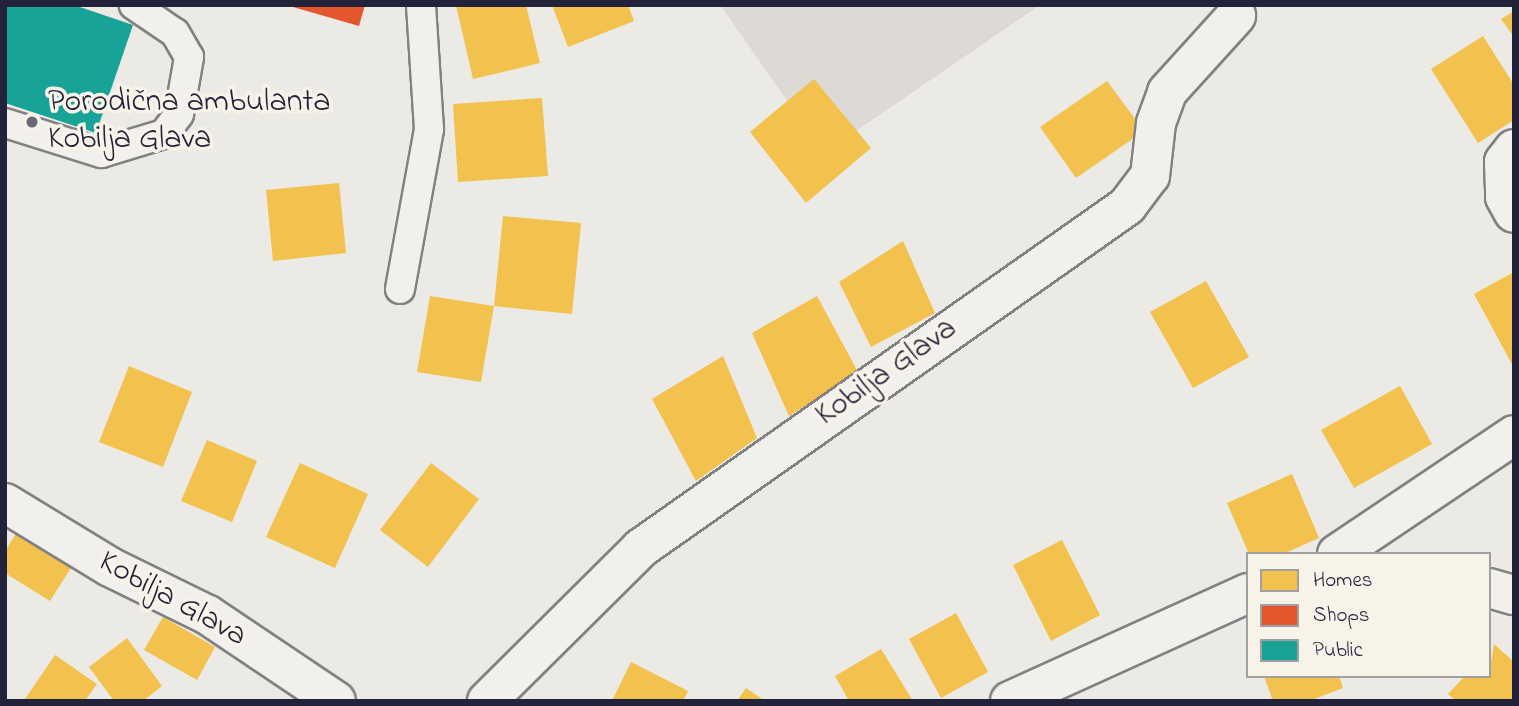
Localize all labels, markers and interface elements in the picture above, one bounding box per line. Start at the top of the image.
place label: Porodična ambulanta Kobilja Glava [48,85,330,160]
marker: Porodična ambulanta Kobilja Glava [22,112,42,132]
street label: Kobilja Glava [809,310,965,436]
street label: Kobilja Glava [91,544,253,656]
legend [1246,552,1491,678]
text: Homes [1313,566,1373,596]
text: Shops [1313,601,1370,631]
text: Public [1313,636,1363,666]

